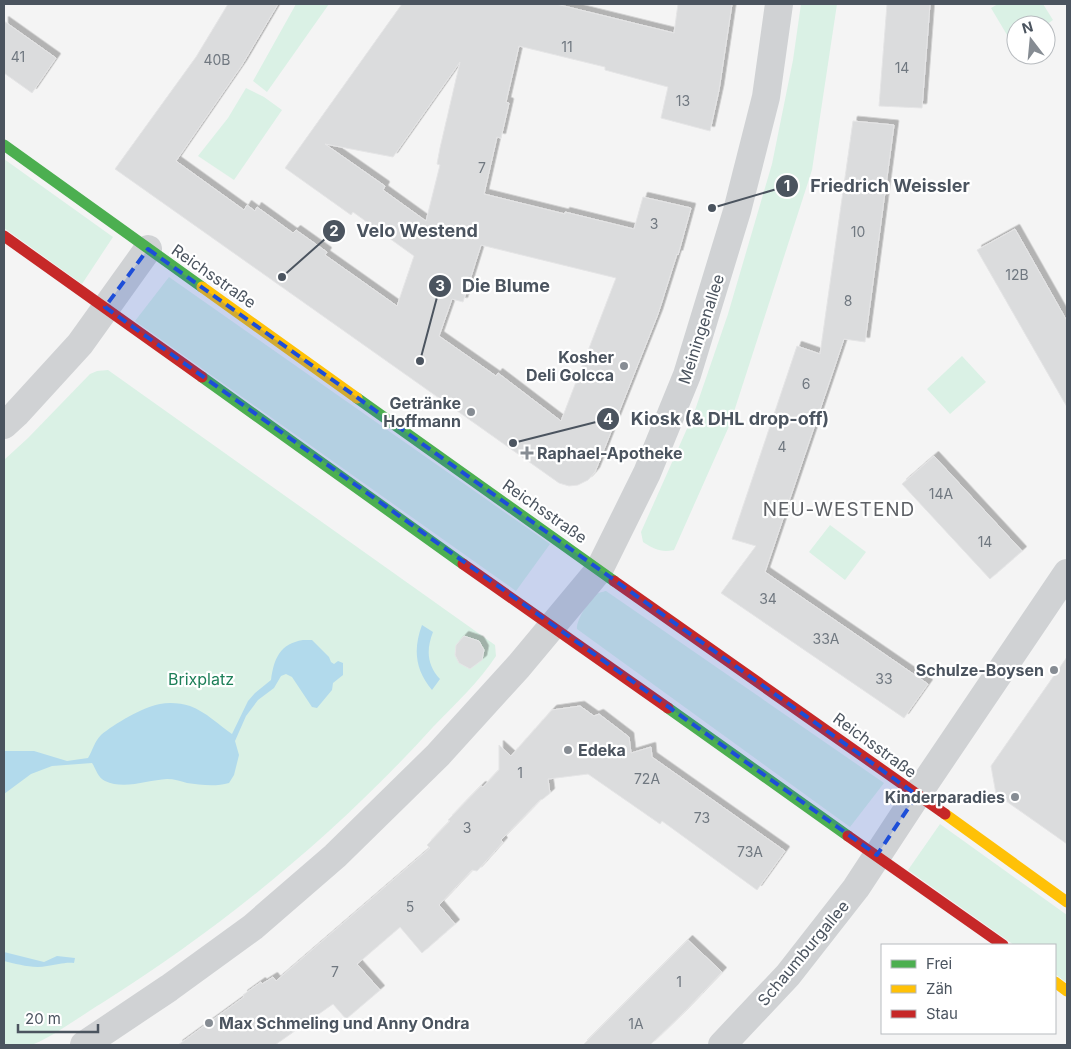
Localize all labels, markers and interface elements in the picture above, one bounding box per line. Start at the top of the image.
north arrow [1006,15,1056,65]
text: N [1020,17,1035,37]
house number: 11 [561,38,573,55]
house number: 41 [11,48,25,65]
house number: 40B [203,51,231,68]
house number: 14 [895,59,909,76]
house number: 13 [676,92,690,109]
house number: 7 [478,159,486,176]
callout: Friedrich Weissler [775,169,979,202]
text: Friedrich Weissler [810,175,970,196]
text: 1 [784,176,790,195]
callout: Velo Westend [321,214,488,247]
house number: 3 [650,215,658,232]
text: Velo Westend [356,220,478,241]
text: 2 [329,221,339,240]
house number: 10 [851,223,865,240]
street label: Reichsstraße [168,240,260,312]
house number: 12B [1005,266,1029,283]
callout: Die Blume [427,270,560,303]
street label: Meiningenallee [674,271,728,387]
text: Die Blume [462,275,550,296]
text: 3 [435,276,445,295]
house number: 8 [844,292,852,309]
place label: Kosher Deli Golcca [526,347,614,385]
marker: Kosher Deli Golcca [618,360,630,372]
house number: 6 [802,375,810,392]
place label: Getränke Hoffmann [383,393,461,431]
callout: Kiosk (& DHL drop-off) [596,403,839,436]
marker: Getränke Hoffmann [465,406,477,418]
text: Kiosk (& DHL drop-off) [631,408,829,429]
text: 4 [603,409,613,428]
house number: 4 [777,438,787,455]
place label: Raphael-Apotheke [537,443,683,463]
marker: Raphael-Apotheke [521,447,533,459]
street label: Reichsstraße [499,475,591,547]
house number: 14A [929,485,954,502]
district label: NEU-WESTEND [763,498,915,521]
house number: 14 [978,533,992,550]
house number: 34 [759,590,777,607]
house number: 33A [813,630,840,647]
place label: Schulze-Boysen [916,660,1044,680]
marker: Schulze-Boysen [1048,664,1060,676]
park label: Brixplatz [168,669,234,689]
house number: 33 [875,670,893,687]
street label: Reichsstraße [829,708,921,782]
place label: Edeka [578,740,626,760]
marker: Edeka [562,744,574,756]
house number: 1 [517,764,523,781]
house number: 72A [634,770,660,787]
place label: Kinderparadies [885,787,1005,807]
marker: Kinderparadies [1009,791,1021,803]
house number: 73 [694,809,710,826]
house number: 3 [463,819,471,836]
house number: 73A [737,843,763,860]
street label: Schaumburgallee [753,896,853,1010]
house number: 5 [406,898,414,915]
legend [881,944,1056,1034]
text: Frei [926,954,952,973]
house number: 7 [331,963,339,980]
house number: 1 [676,973,682,990]
text: Zäh [926,979,953,998]
scale bar [18,1002,98,1034]
text: Stau [926,1004,958,1023]
text: 20 m [25,1009,61,1028]
place label: Max Schmeling und Anny Ondra [219,1013,470,1033]
house number: 1A [628,1015,644,1032]
marker: Max Schmeling und Anny Ondra [203,1017,215,1029]

